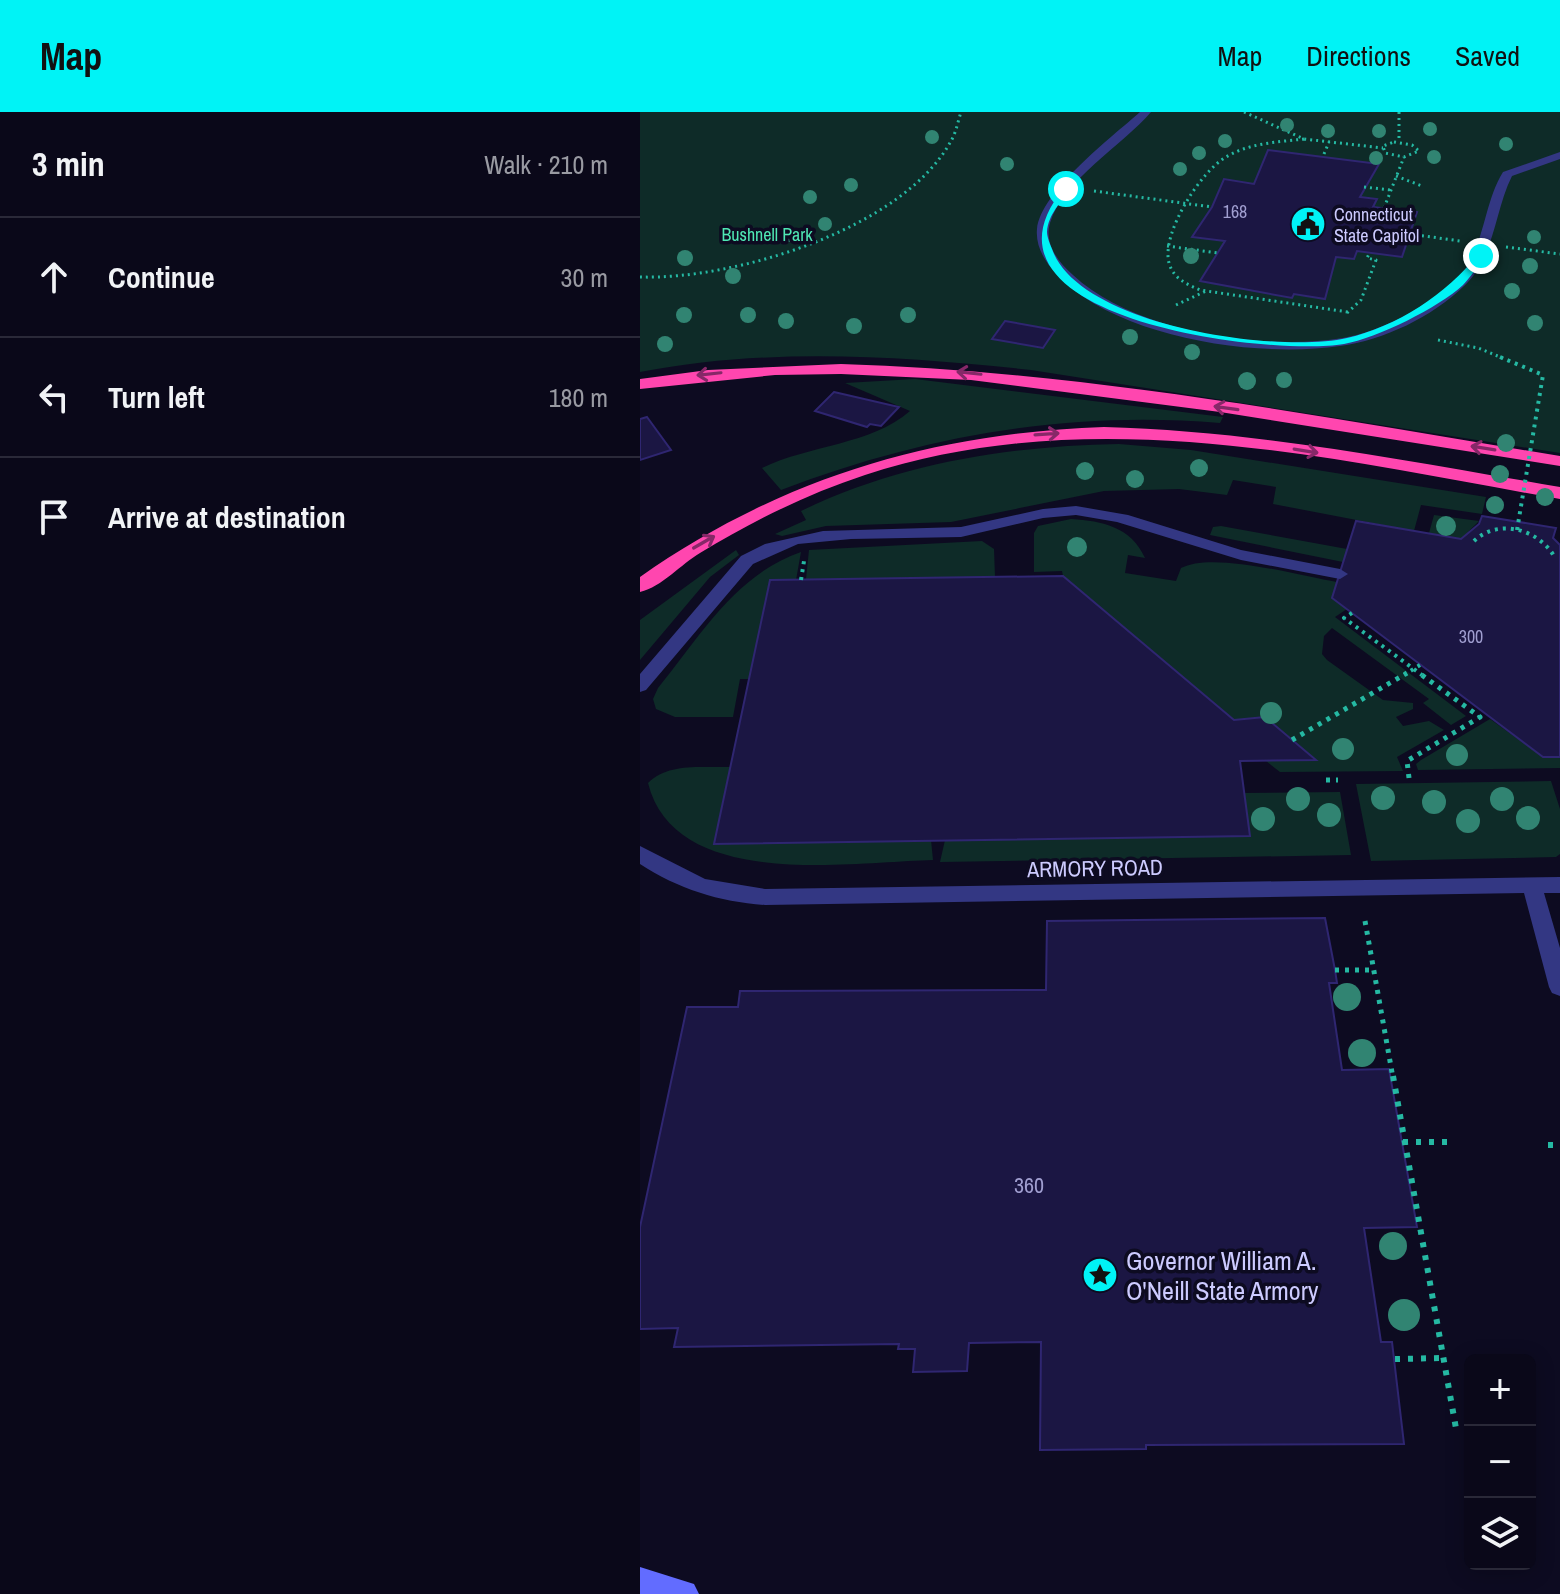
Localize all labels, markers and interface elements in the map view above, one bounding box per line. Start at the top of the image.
text: Map [40,31,102,82]
text: Map [1218,37,1262,75]
text: Directions [1306,37,1411,75]
text: Saved [1455,37,1520,75]
text: 3 min [32,141,105,187]
text: Walk · 210 m [484,147,608,182]
route start [1048,171,1084,207]
house number: 168 [1223,199,1247,224]
place label: Connecticut State Capitol [1334,202,1419,248]
public building icon: Connecticut State Capitol [1289,205,1327,243]
park label: Bushnell Park [721,222,813,247]
route end [1463,238,1499,274]
icon: ahead [32,255,76,299]
text: Continue [108,257,215,297]
text: 30 m [561,260,608,295]
one-way arrow [956,366,982,381]
one-way arrow [696,367,723,382]
icon: left [32,375,76,419]
text: Turn left [108,377,205,417]
text: 180 m [549,380,608,415]
one-way arrow [1214,400,1239,415]
one-way arrow [1033,426,1060,441]
one-way arrow [1471,440,1496,455]
one-way arrow [1293,444,1318,459]
icon: arrive [32,495,76,539]
text: Arrive at destination [108,497,346,537]
one-way arrow [692,534,715,550]
house number: 300 [1459,624,1483,649]
street label: ARMORY ROAD [1026,852,1163,884]
house number: 360 [1014,1170,1044,1200]
place label: Governor William A. O'Neill State Armory [1126,1243,1319,1308]
place icon: Governor William A. O'Neill State Armory [1081,1256,1119,1294]
map controls [1464,1354,1536,1570]
button: + [1464,1354,1536,1426]
button: − [1464,1426,1536,1498]
button: layers [1464,1498,1536,1570]

